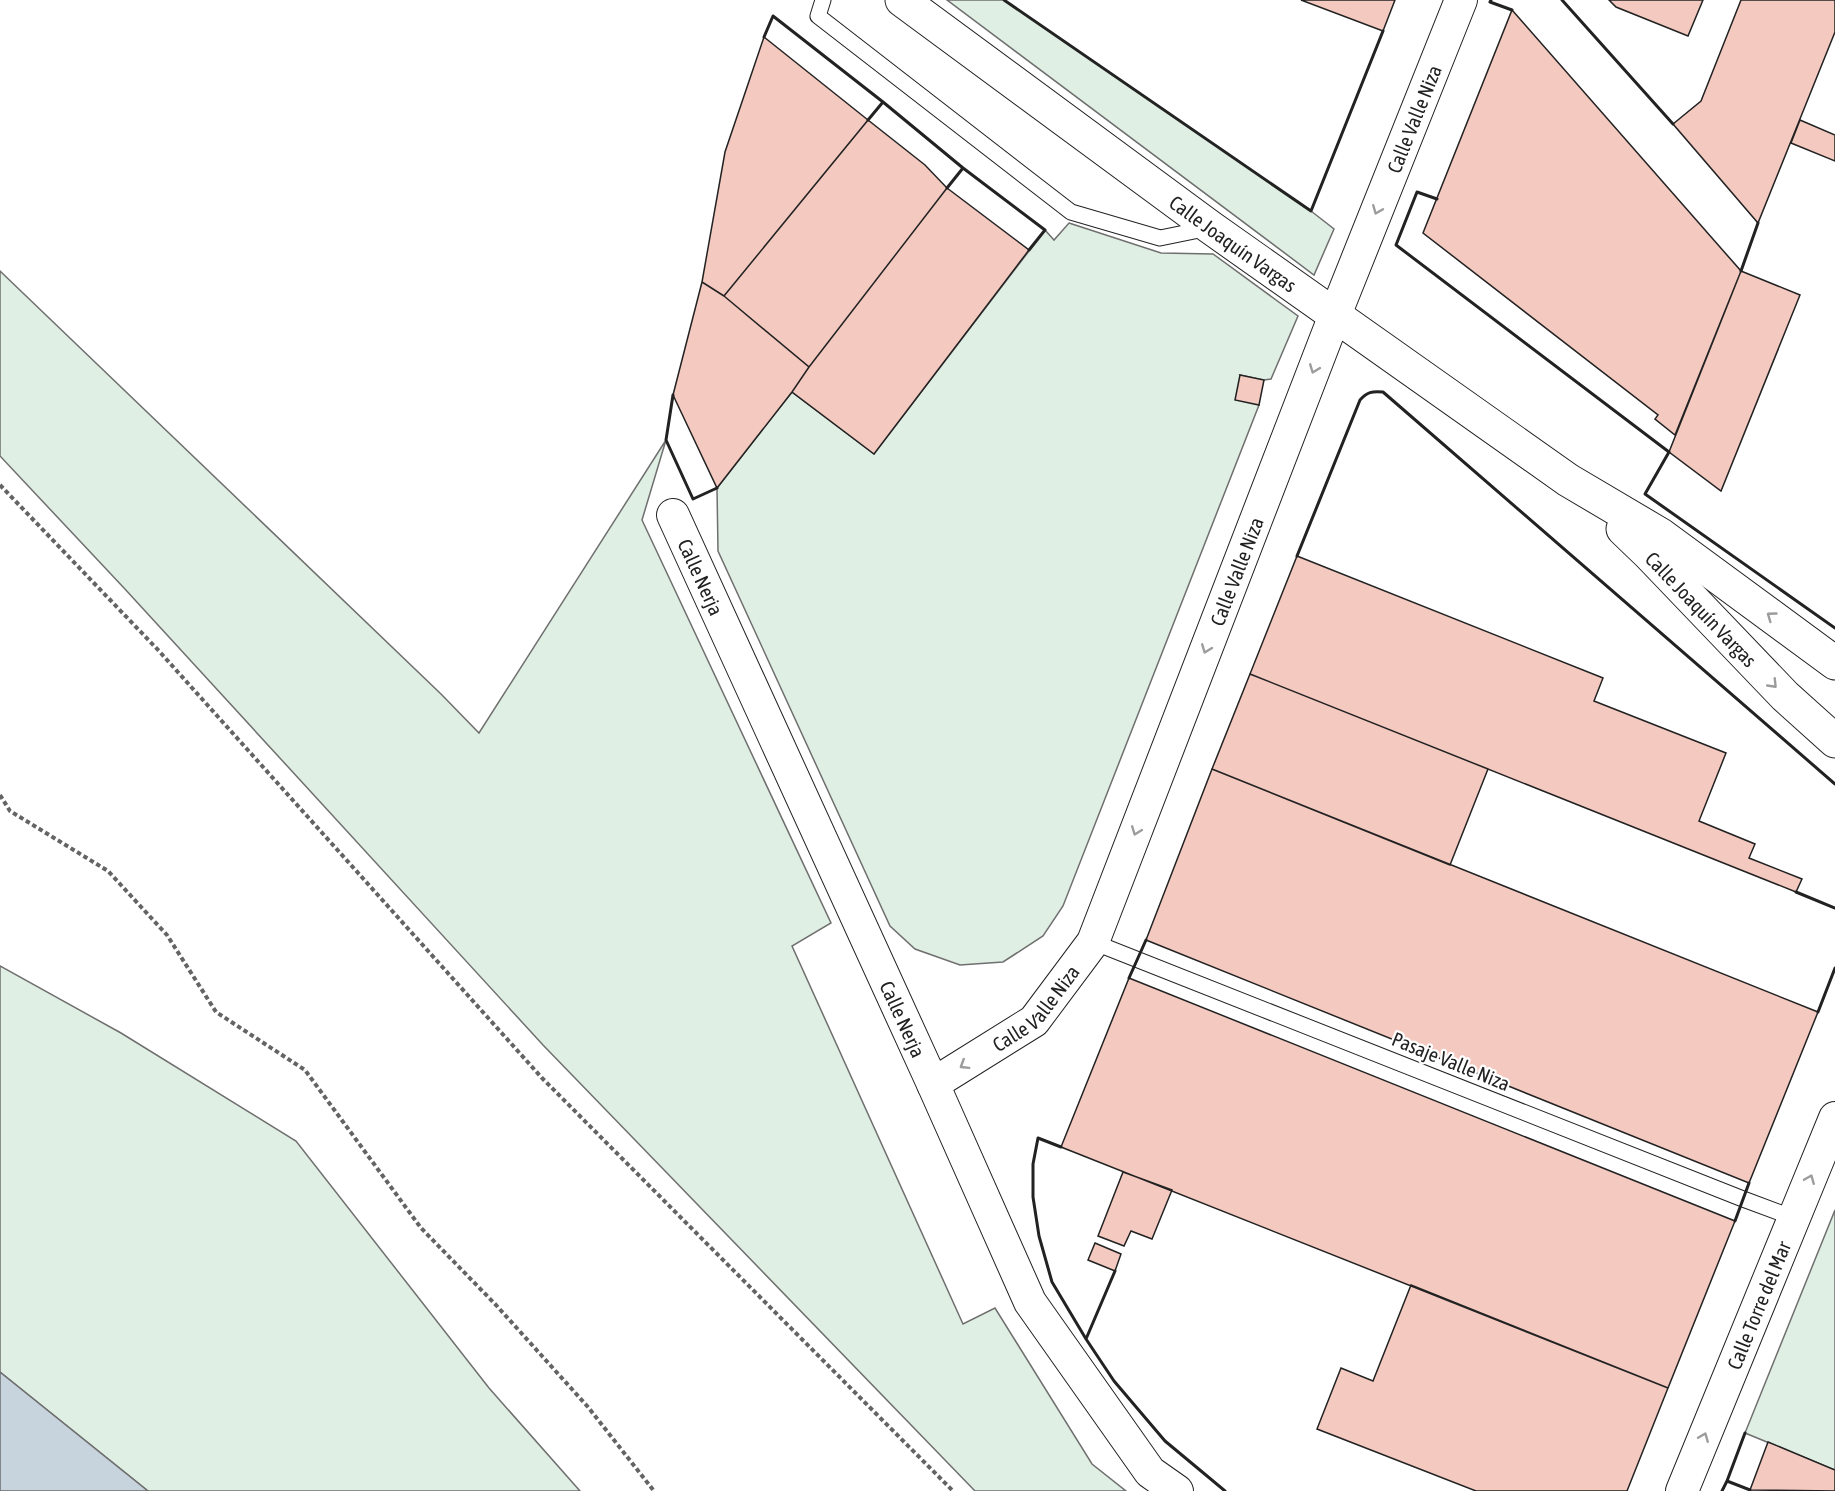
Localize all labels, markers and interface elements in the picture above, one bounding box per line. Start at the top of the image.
street label: Calle Valle Niza [1382,61,1445,176]
street label: Calle Joaquín Vargas [1166,190,1301,296]
one-way arrow [1372,204,1384,215]
one-way arrow [1309,363,1321,374]
street label: Calle Valle Niza [1205,514,1267,629]
street label: Calle Nerja [674,535,729,619]
street label: Calle Joaquín Vargas [1641,547,1762,671]
one-way arrow [1766,612,1777,623]
one-way arrow [1201,643,1213,654]
one-way arrow [1766,676,1777,687]
one-way arrow [1130,825,1143,836]
street label: Calle Valle Niza [988,960,1083,1056]
street label: Calle Nerja [876,977,931,1061]
street label: Pasaje Valle Niza [1389,1027,1513,1095]
one-way arrow [960,1057,970,1069]
one-way arrow [1803,1174,1815,1185]
street label: Calle Torre del Mar [1722,1237,1795,1373]
one-way arrow [1697,1432,1709,1443]

